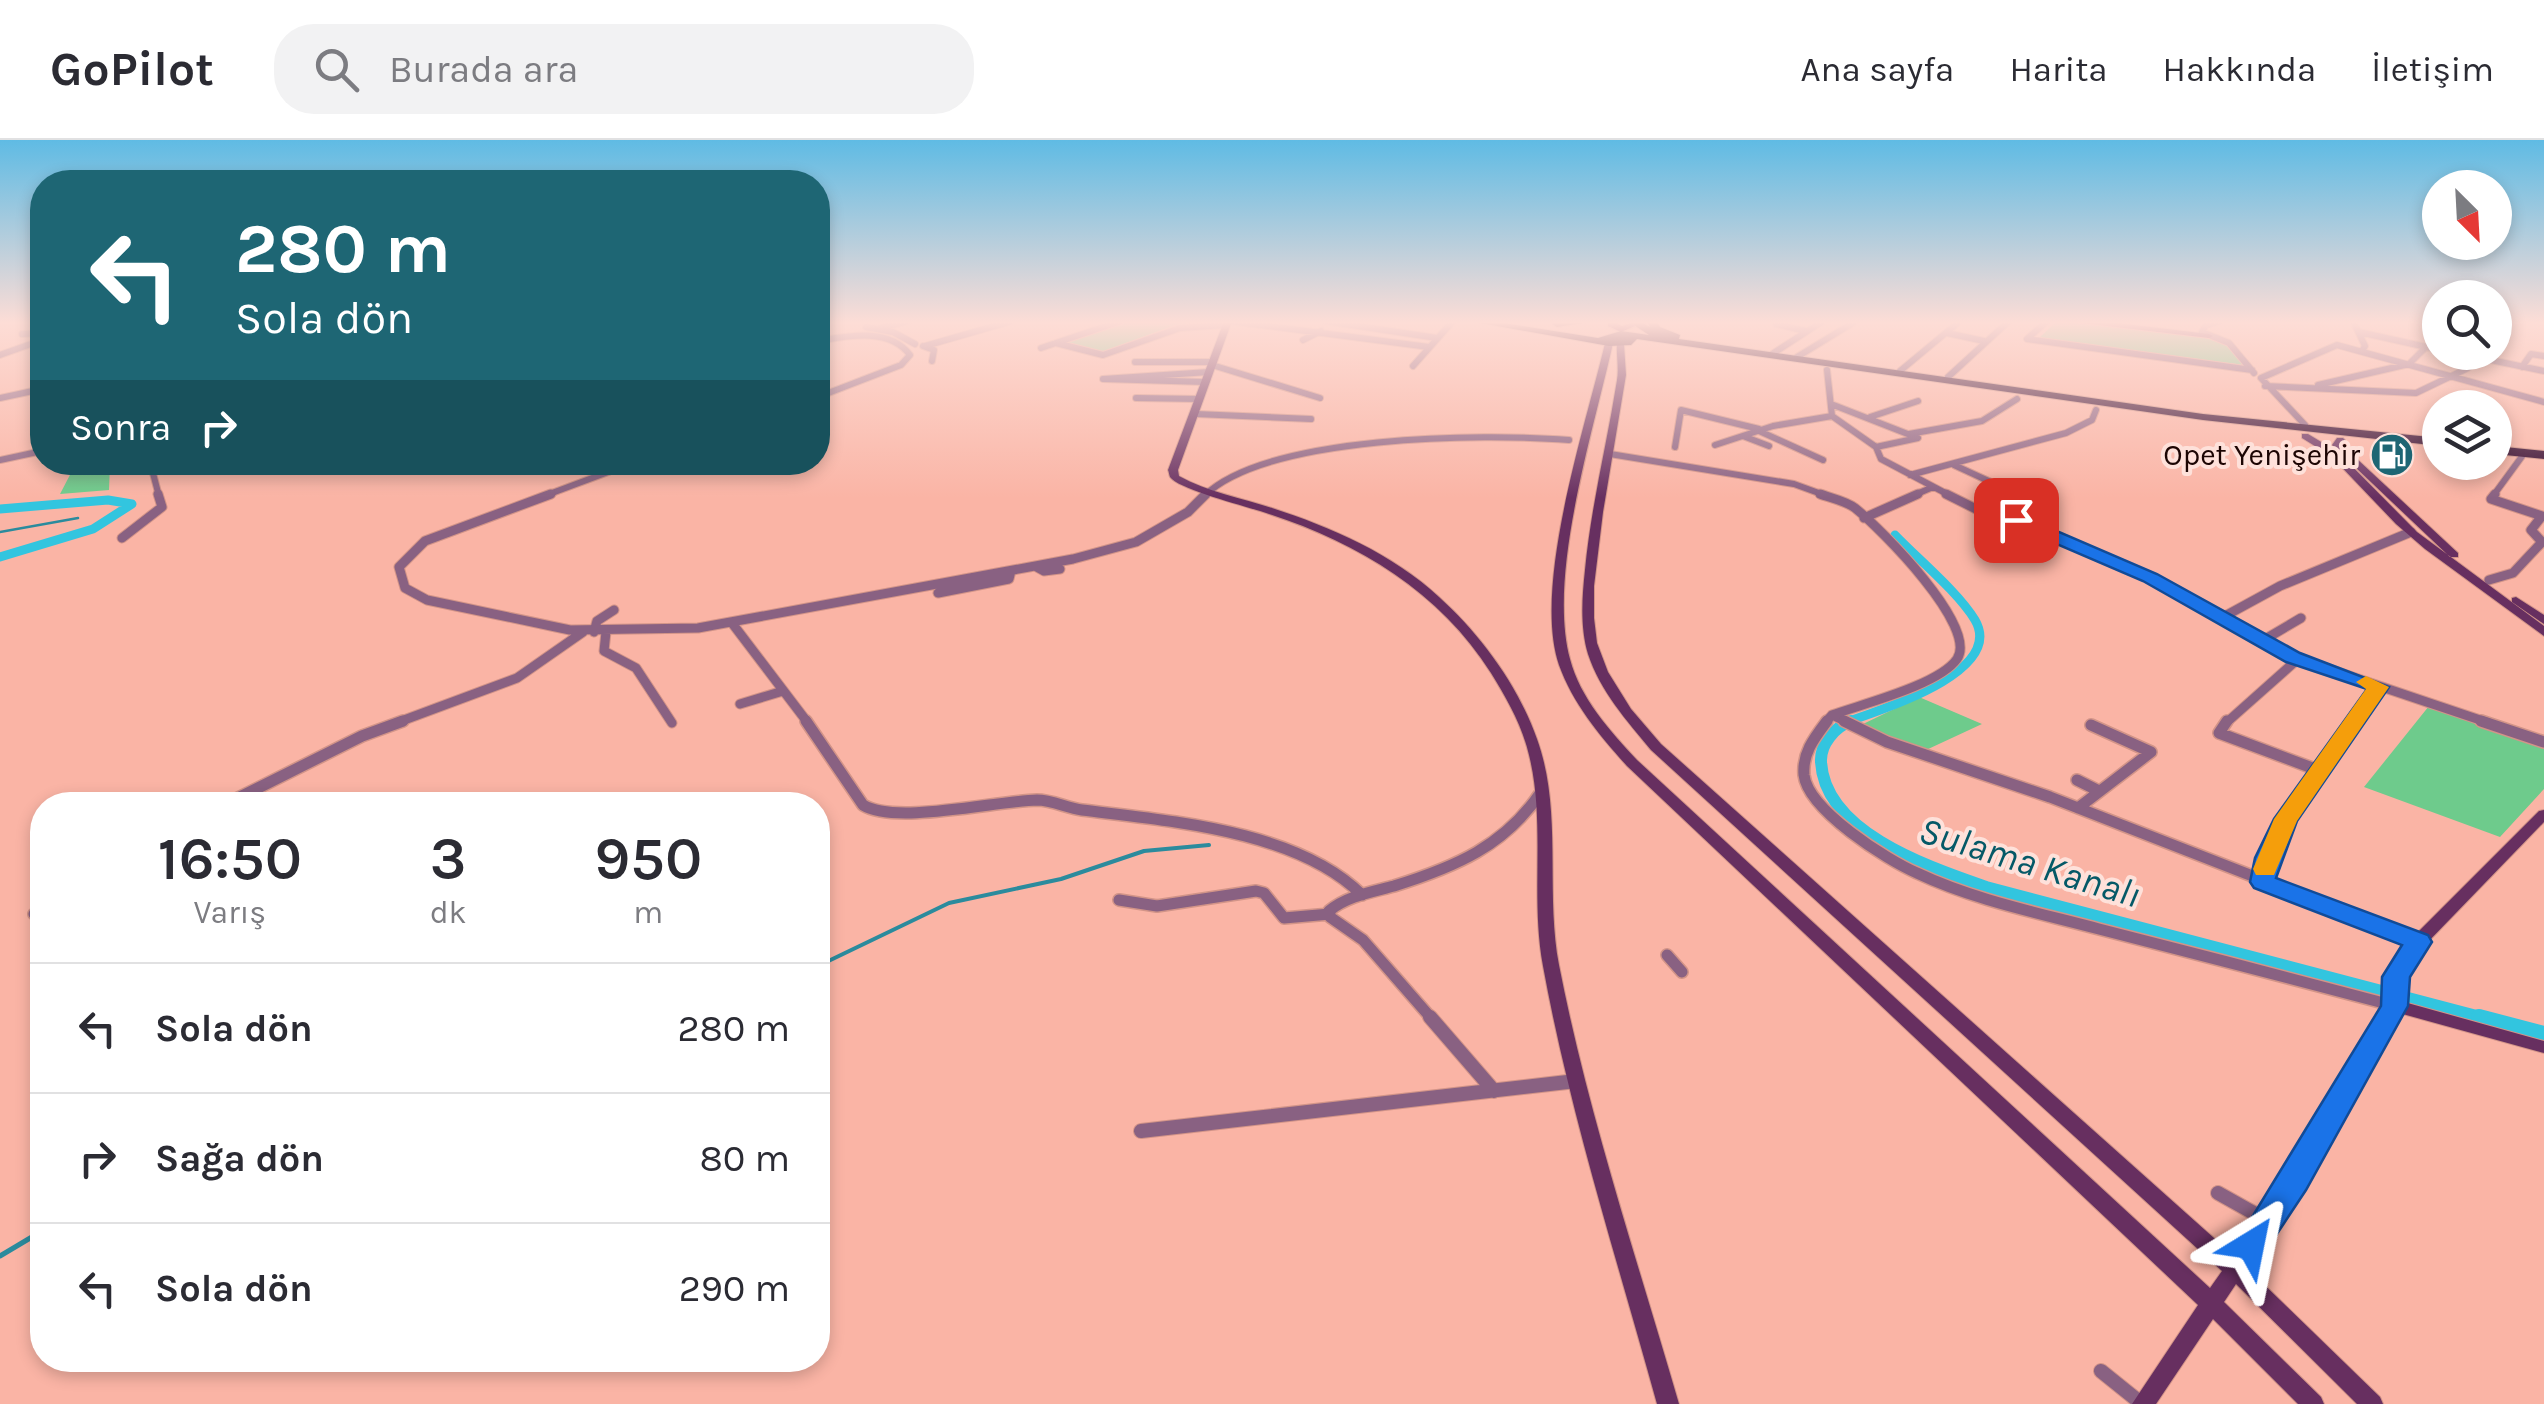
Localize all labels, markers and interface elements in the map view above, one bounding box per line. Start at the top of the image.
search box [274,24,974,114]
text: GoPilot [50,41,214,97]
icon: search [309,42,364,97]
text: Burada ara [389,47,578,92]
text: Ana sayfa [1800,49,1954,90]
text: Harita [2009,49,2108,90]
text: Hakkında [2163,49,2316,90]
text: İletişim [2371,49,2494,90]
north arrow [2422,170,2512,260]
map controls [2422,170,2512,480]
text: 280 m [235,208,451,290]
icon: left [70,210,200,340]
button: search [2422,280,2512,370]
text: Sola dön [235,292,413,344]
button: layers [2422,390,2512,480]
icon: right [191,400,246,455]
text: Sonra [70,405,171,450]
fuel station icon: Opet Yenişehir [2369,432,2415,478]
place label: Opet Yenişehir [2163,437,2360,473]
pin [1974,478,2059,563]
icon: arrive [1989,493,2044,548]
water label: Sulama Kanalı [1914,807,2146,917]
text: 16:50 [158,824,302,894]
text: 3 [430,824,467,894]
text: 950 [594,824,702,894]
text: Varış [194,894,266,931]
text: dk [430,894,467,931]
text: m [633,894,663,931]
icon: left [70,1001,125,1056]
text: Sola dön [155,1006,313,1051]
text: 280 m [678,1006,790,1051]
icon: right [70,1131,125,1186]
text: Sağa dön [155,1136,324,1181]
text: 80 m [700,1136,790,1181]
position arrow [2199,1193,2303,1297]
icon: left [70,1261,125,1316]
text: Sola dön [155,1266,313,1311]
text: 290 m [679,1266,790,1311]

